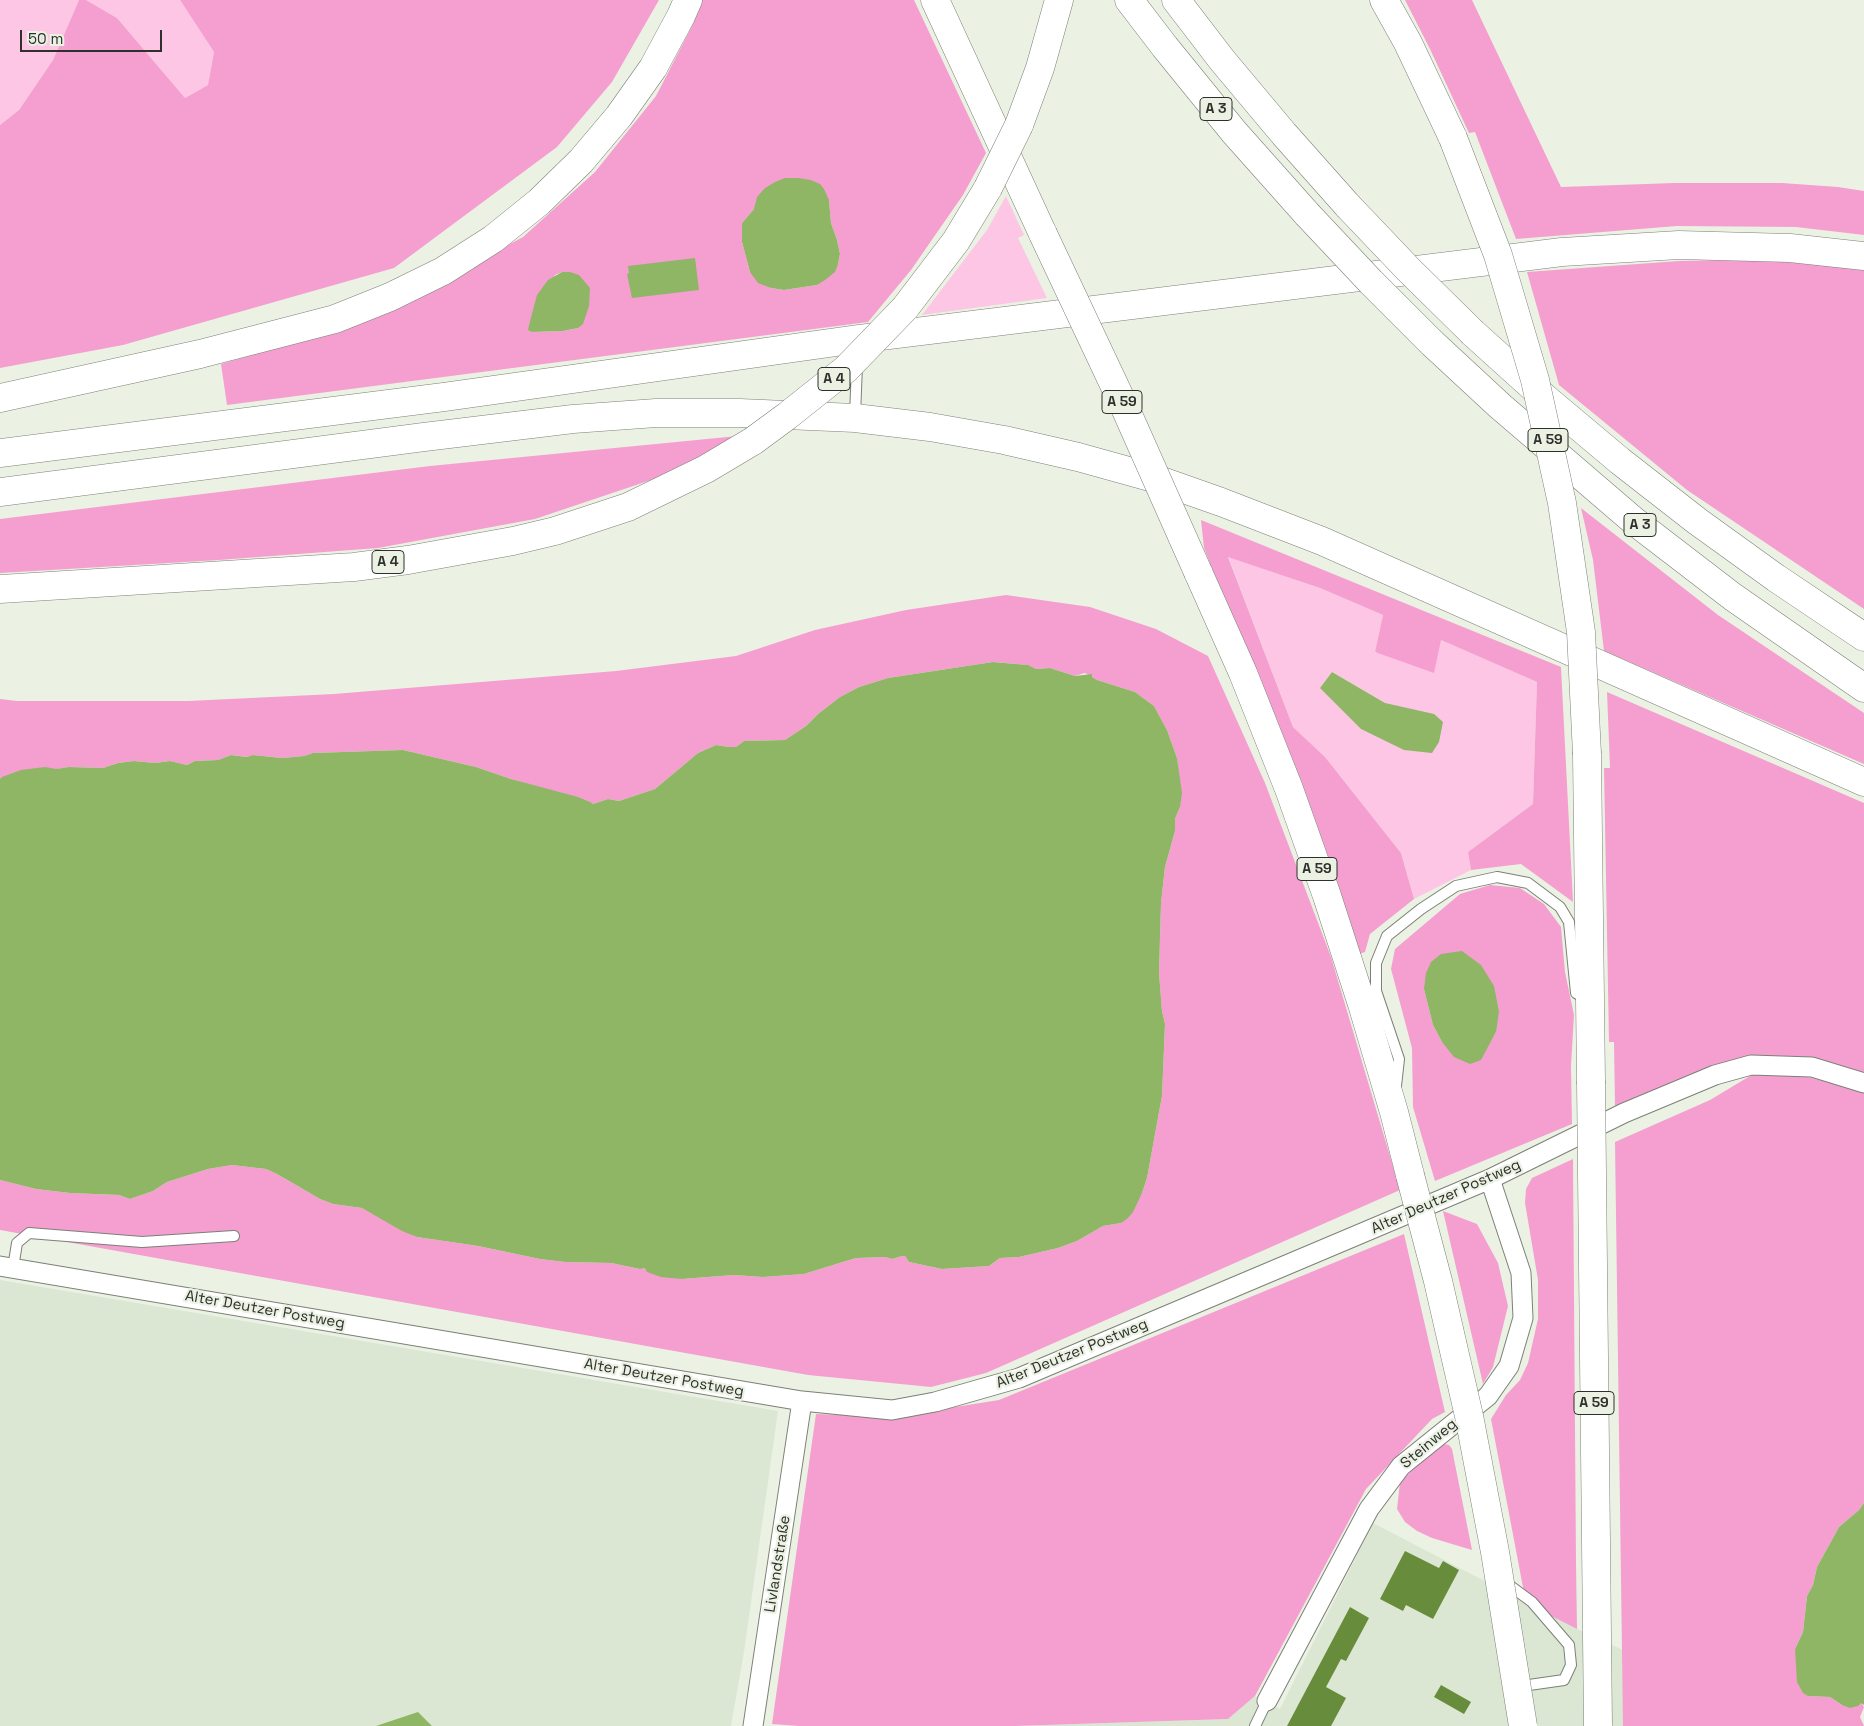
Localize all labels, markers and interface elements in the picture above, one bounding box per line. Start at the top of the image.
scale bar [22,20,165,52]
text: 50 m [28,29,63,48]
road number: A 3 [1200,98,1232,120]
road number: A 4 [818,368,850,390]
road number: A 59 [1102,391,1142,414]
road number: A 59 [1528,428,1568,452]
road number: A 3 [1624,514,1656,536]
road number: A 4 [372,550,404,574]
road number: A 59 [1297,858,1337,881]
street label: Alter Deutzer Postweg [1368,1156,1524,1238]
street label: Alter Deutzer Postweg [184,1287,346,1333]
street label: Alter Deutzer Postweg [994,1315,1150,1393]
street label: Alter Deutzer Postweg [583,1355,745,1401]
road number: A 59 [1574,1392,1614,1415]
street label: Steinweg [1397,1415,1461,1473]
street label: Livlandstraße [761,1514,795,1614]

